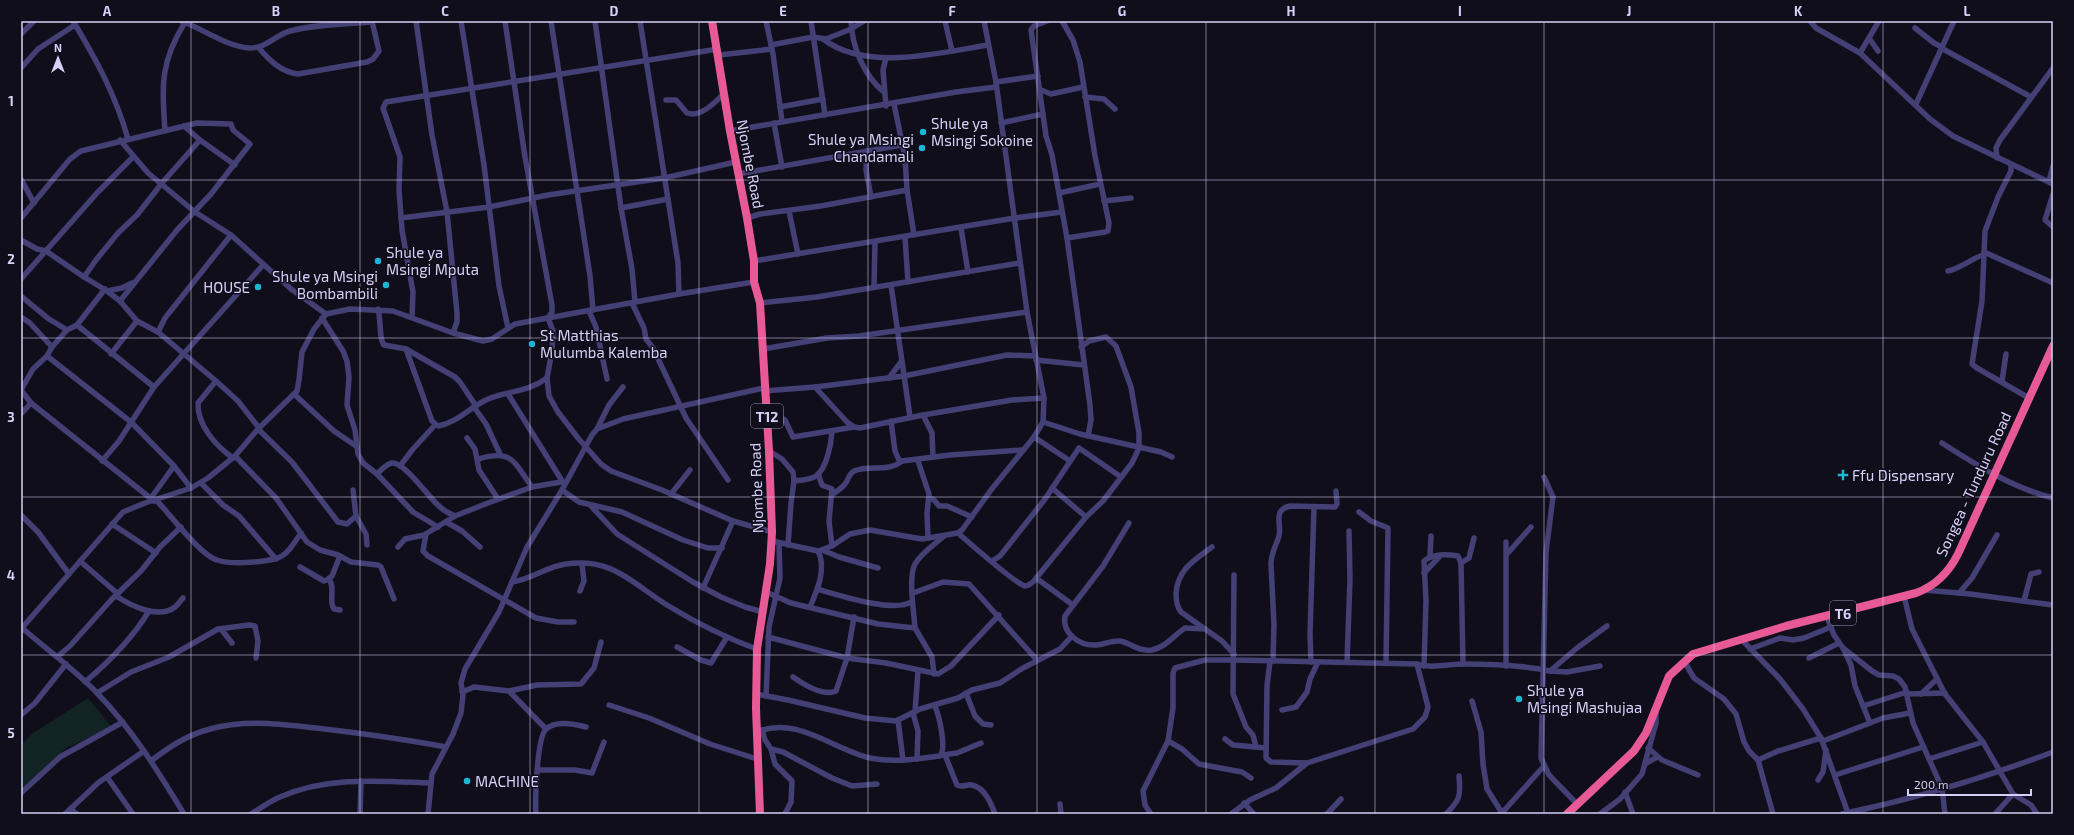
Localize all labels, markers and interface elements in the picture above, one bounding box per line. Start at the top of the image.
text: A [103,3,112,19]
text: B [272,3,280,19]
text: C [441,3,449,19]
text: D [610,3,619,19]
text: E [779,3,787,19]
text: F [948,3,956,19]
text: G [1118,3,1126,19]
text: H [1287,3,1296,19]
text: I [1458,3,1462,19]
text: J [1627,3,1631,19]
text: K [1794,3,1803,19]
text: L [1964,3,1971,19]
north arrow [38,38,78,78]
text: N [54,41,62,54]
text: 1 [8,93,14,109]
place label: Shule ya Msingi Sokoine [931,114,1033,149]
street label: Njombe Road [733,118,768,210]
marker: Shule ya Msingi Sokoine [918,127,928,137]
place label: Shule ya Msingi Chandamali [808,130,914,165]
marker: Shule ya Msingi Chandamali [917,143,927,153]
place label: Shule ya Msingi Mputa [386,243,479,278]
text: 2 [7,251,15,267]
marker: Shule ya Msingi Mputa [373,256,383,266]
place label: Shule ya Msingi Bombambili [272,267,378,302]
place label: HOUSE [203,278,250,296]
marker: Shule ya Msingi Bombambili [381,280,391,290]
marker: HOUSE [253,282,263,292]
place label: St Matthias Mulumba Kalemba [540,326,668,361]
marker: St Matthias Mulumba Kalemba [527,339,537,349]
road number: T12 [751,404,783,428]
text: 3 [7,409,15,425]
street label: Songea - Tunduru Road [1932,409,2014,559]
street label: Njombe Road [745,442,768,534]
place label: Ffu Dispensary [1852,466,1954,484]
marker: Ffu Dispensary [1837,469,1849,481]
text: 4 [7,567,15,583]
road number: T6 [1830,601,1856,625]
place label: Shule ya Msingi Mashujaa [1527,681,1642,717]
marker: Shule ya Msingi Mashujaa [1514,694,1524,704]
text: 5 [7,725,15,741]
scale bar [1908,771,2031,797]
place label: MACHINE [475,772,539,790]
marker: MACHINE [462,776,472,786]
text: 200 m [1914,777,1948,791]

